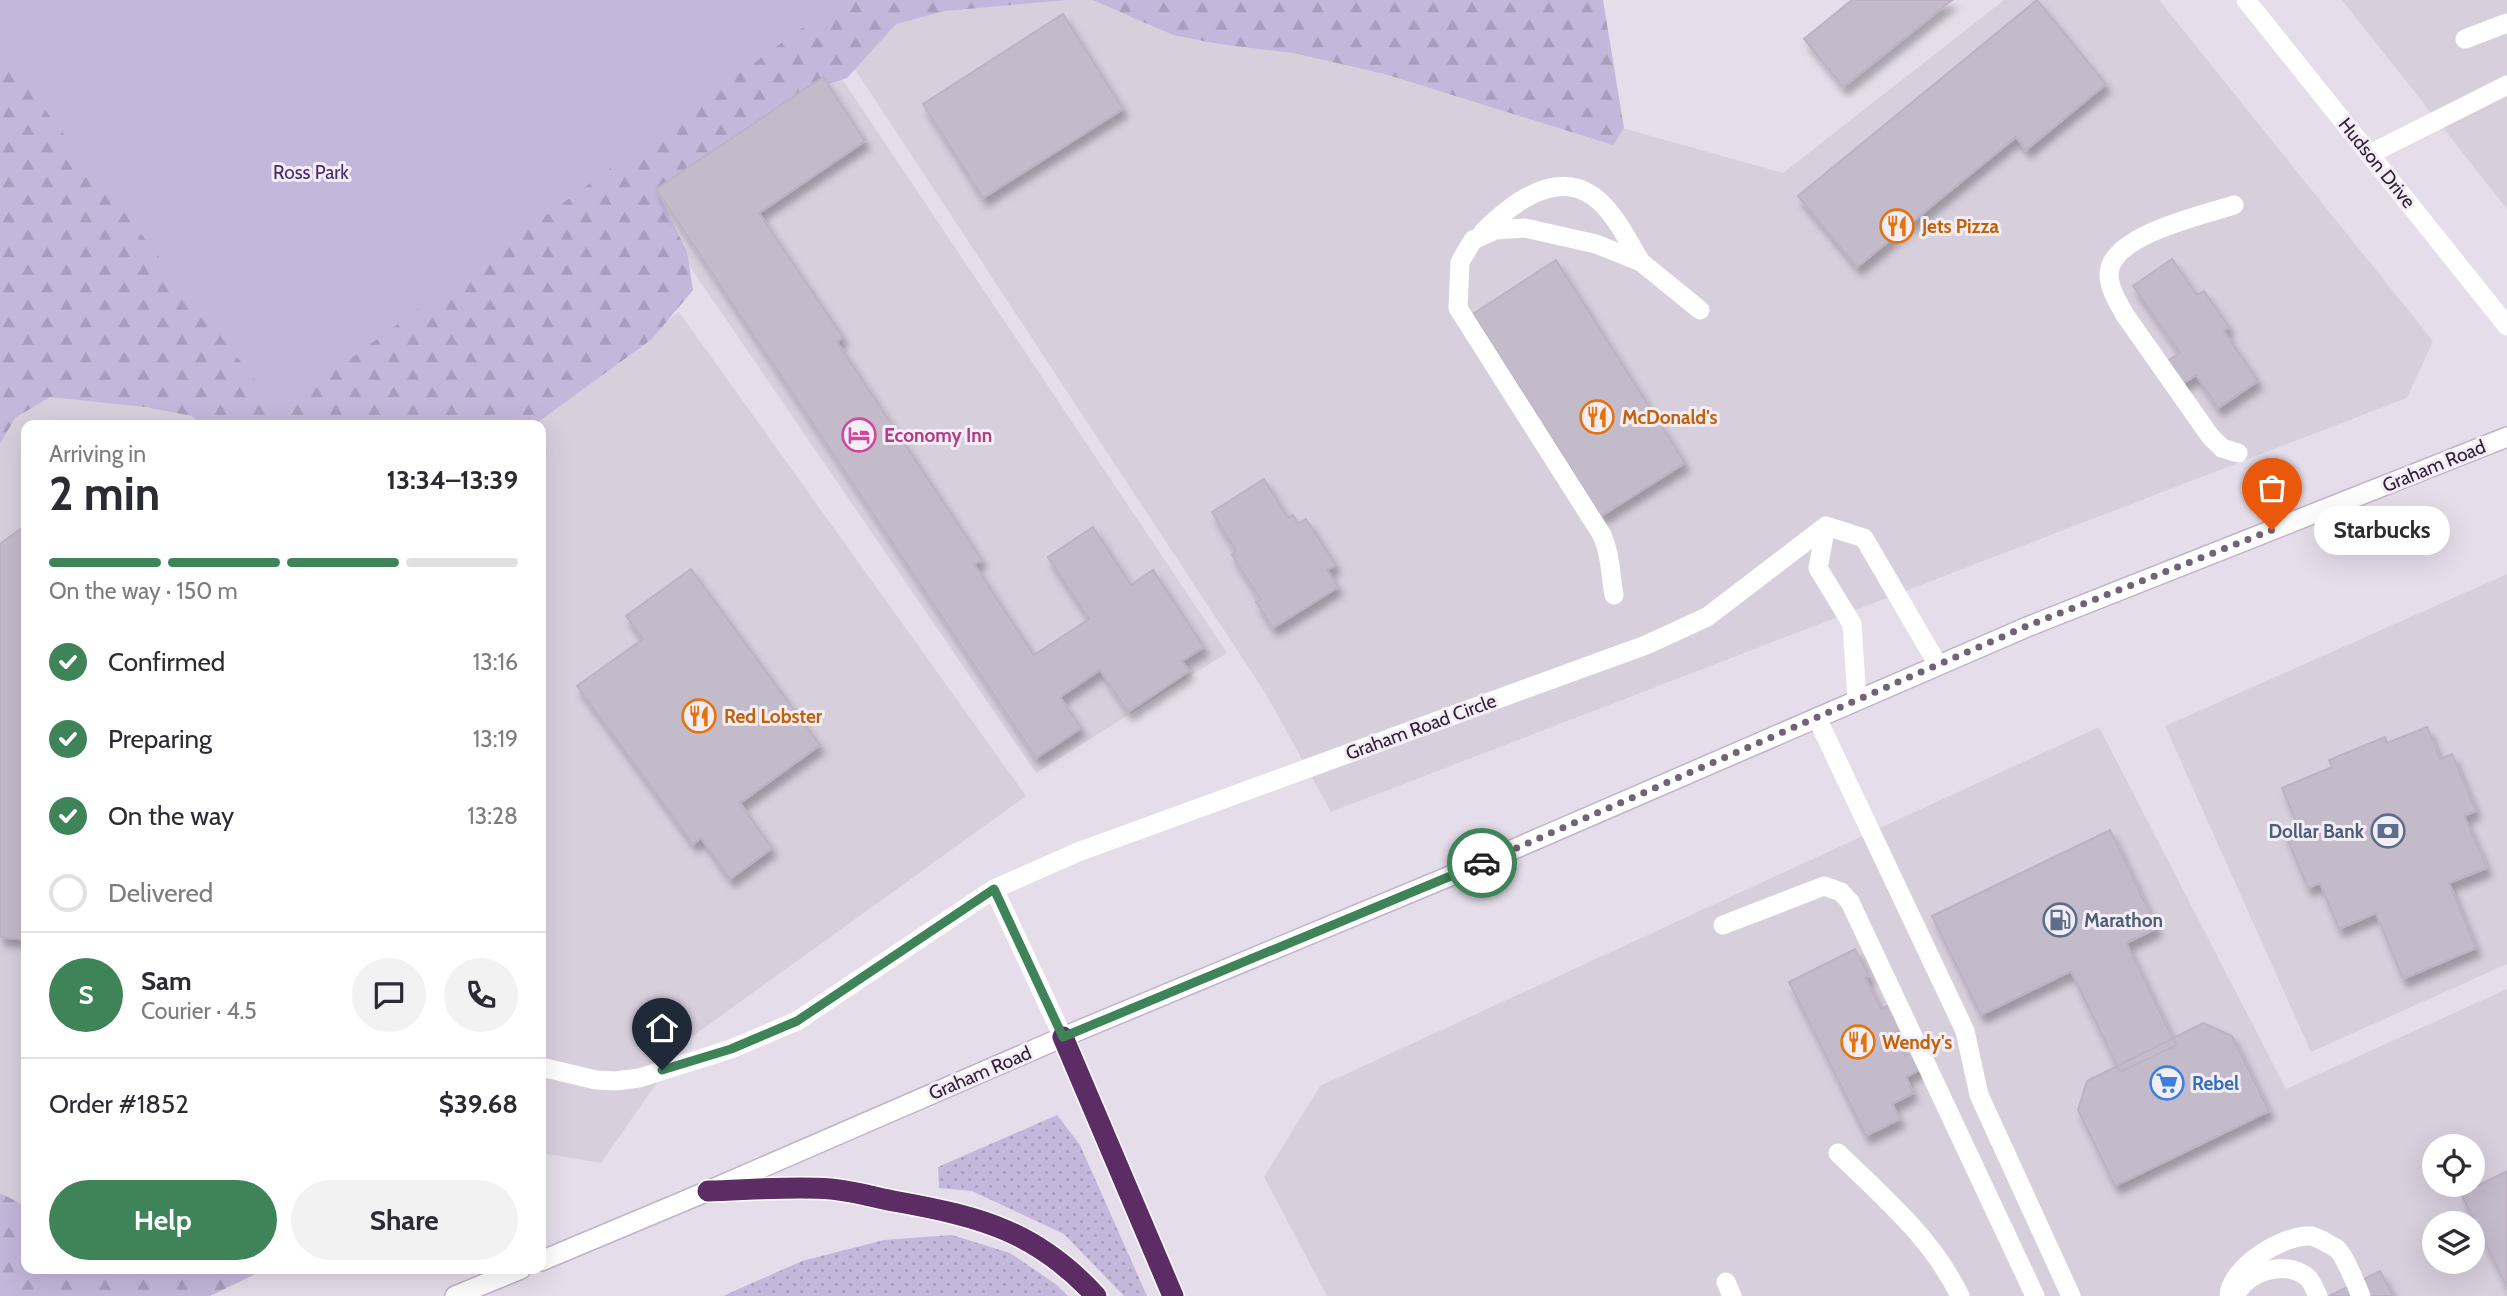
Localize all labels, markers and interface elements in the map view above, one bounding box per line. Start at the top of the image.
street label: Hudson Drive [2334,113,2421,213]
park label: Ross Park [273,161,349,184]
restaurant icon: Jets Pizza [1878,207,1916,245]
place label: Jets Pizza [1921,215,1999,238]
restaurant icon: McDonald's [1578,398,1616,436]
place label: McDonald's [1622,406,1718,429]
hotel icon: Economy Inn [840,416,878,454]
place label: Economy Inn [884,424,992,447]
street label: Graham Road [2379,435,2489,497]
text: Arriving in [49,440,146,468]
pin [2242,458,2302,530]
text: 13:34–13:39 [386,464,518,496]
text: 2 min [49,466,160,522]
icon: bag [2253,469,2291,507]
callout: Starbucks [2314,505,2450,554]
text: Starbucks [2333,516,2431,544]
text: On the way · 150 m [49,577,238,605]
icon: check [49,643,87,681]
text: Confirmed [108,646,225,678]
text: 13:16 [473,648,518,676]
street label: Graham Road Circle [1343,689,1500,765]
restaurant icon: Red Lobster [680,697,718,735]
place label: Red Lobster [724,705,823,728]
icon: check [49,720,87,758]
text: Preparing [108,723,212,755]
text: 13:19 [473,725,518,753]
icon: check [49,797,87,835]
text: On the way [108,800,234,832]
text: 13:28 [467,802,518,830]
bank icon: Dollar Bank [2369,812,2407,850]
place label: Dollar Bank [2269,820,2365,843]
courier [1447,828,1517,898]
icon: car [1463,844,1501,882]
text: Delivered [108,877,213,909]
fuel station icon: Marathon [2041,901,2079,939]
place label: Marathon [2084,909,2163,932]
button: chat [352,958,426,1032]
button: phone [444,958,518,1032]
text: Sam [141,965,192,997]
text: S [78,979,94,1011]
text: Courier · 4.5 [141,997,257,1025]
pin [632,998,692,1070]
icon: home [643,1009,681,1047]
restaurant icon: Wendy's [1839,1023,1877,1061]
place label: Wendy's [1882,1031,1952,1054]
street label: Graham Road [925,1041,1035,1105]
supermarket icon: Rebel [2148,1064,2186,1102]
place label: Rebel [2192,1072,2239,1095]
text: Order #1852 [49,1088,189,1120]
text: $39.68 [439,1088,518,1120]
map controls [2422,1134,2485,1274]
button: locate [2422,1134,2485,1197]
button: Help [49,1180,277,1260]
button: Share [291,1180,518,1260]
button: layers [2422,1211,2485,1274]

